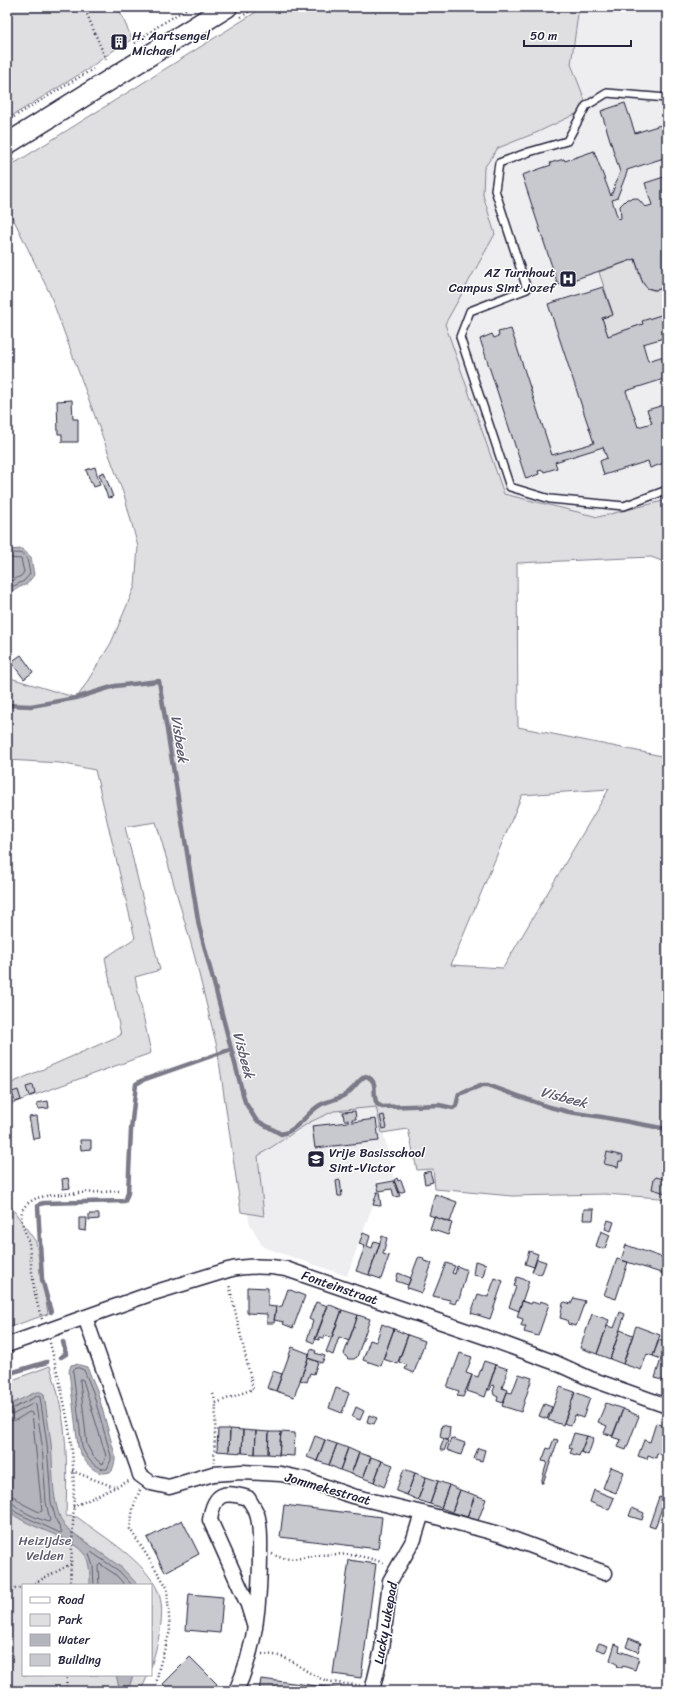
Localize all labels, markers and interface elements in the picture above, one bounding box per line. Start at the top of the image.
scale bar [524,22,631,48]
place label: H. Aartsengel Michael [132,24,210,62]
text: 50 m [530,25,557,47]
building icon: H. Aartsengel Michael [109,32,129,52]
place label: AZ Turnhout Campus Sint Jozef [449,261,557,299]
hospital icon: AZ Turnhout Campus Sint Jozef [558,269,578,289]
water label: Visbeek [163,714,196,766]
water label: Visbeek [225,1029,262,1083]
water label: Visbeek [538,1079,592,1116]
place label: Vrije Basisschool Sint-Victor [329,1141,425,1179]
school or university icon: Vrije Basisschool Sint-Victor [306,1149,326,1169]
street label: Fonteinstraat [299,1264,381,1311]
street label: Jommekestraat [281,1465,374,1512]
park label: Heizijdse Velden [19,1529,72,1567]
street label: Lucky Lukepad [367,1579,404,1666]
legend [22,1584,152,1676]
text: Road [58,1589,85,1611]
text: Park [58,1609,83,1631]
text: Water [58,1629,91,1651]
text: Building [58,1649,101,1671]

